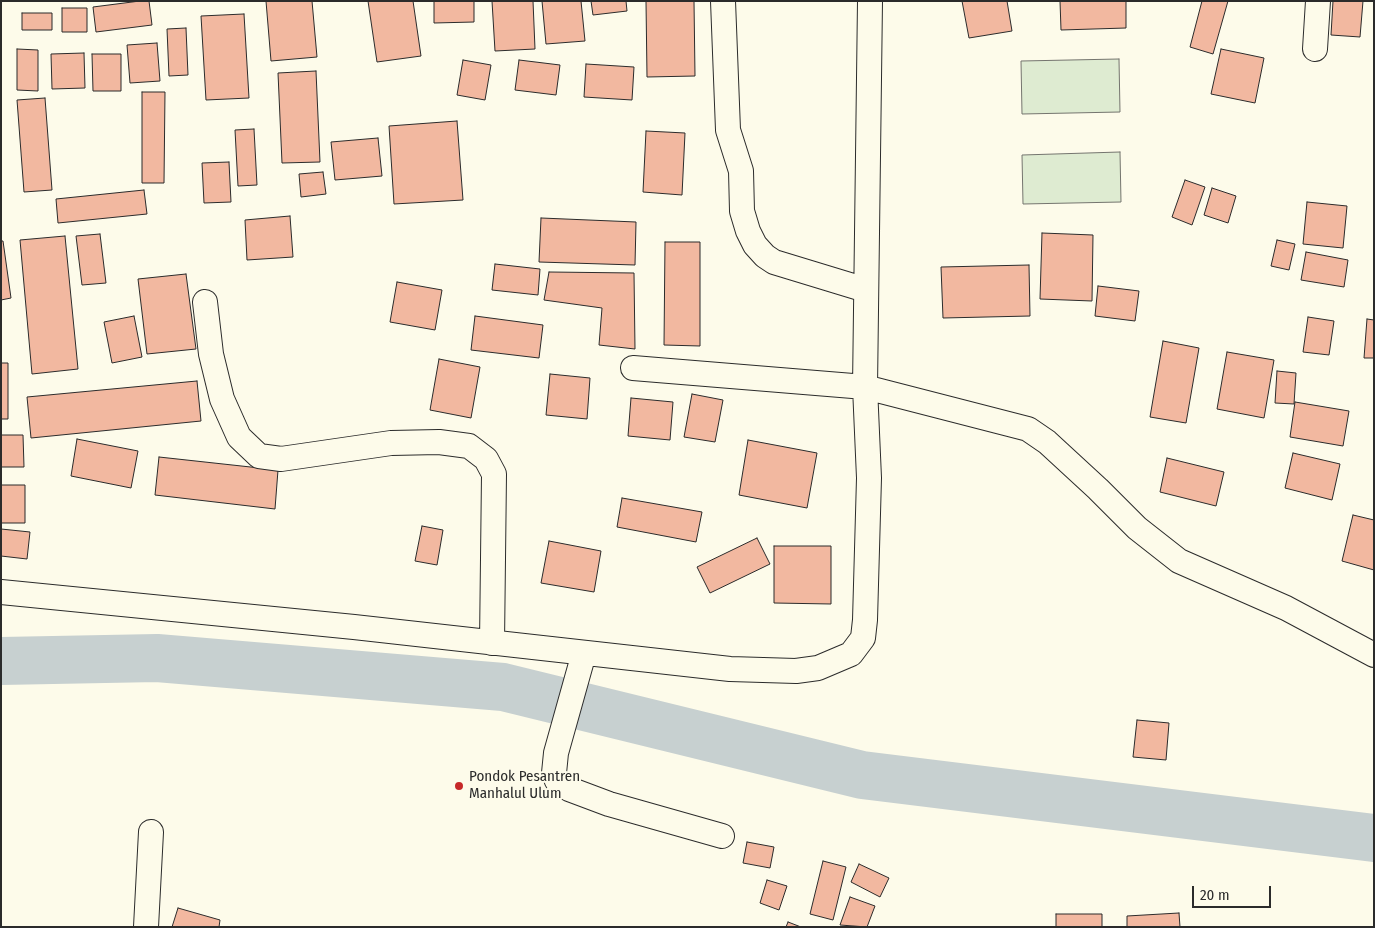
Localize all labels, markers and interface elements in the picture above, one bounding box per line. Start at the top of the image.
place label: Pondok Pesantren Manhalul Ulum [469,768,580,803]
marker: Pondok Pesantren Manhalul Ulum [453,780,465,792]
scale bar [1195,876,1274,908]
text: 20 m [1200,886,1230,904]

